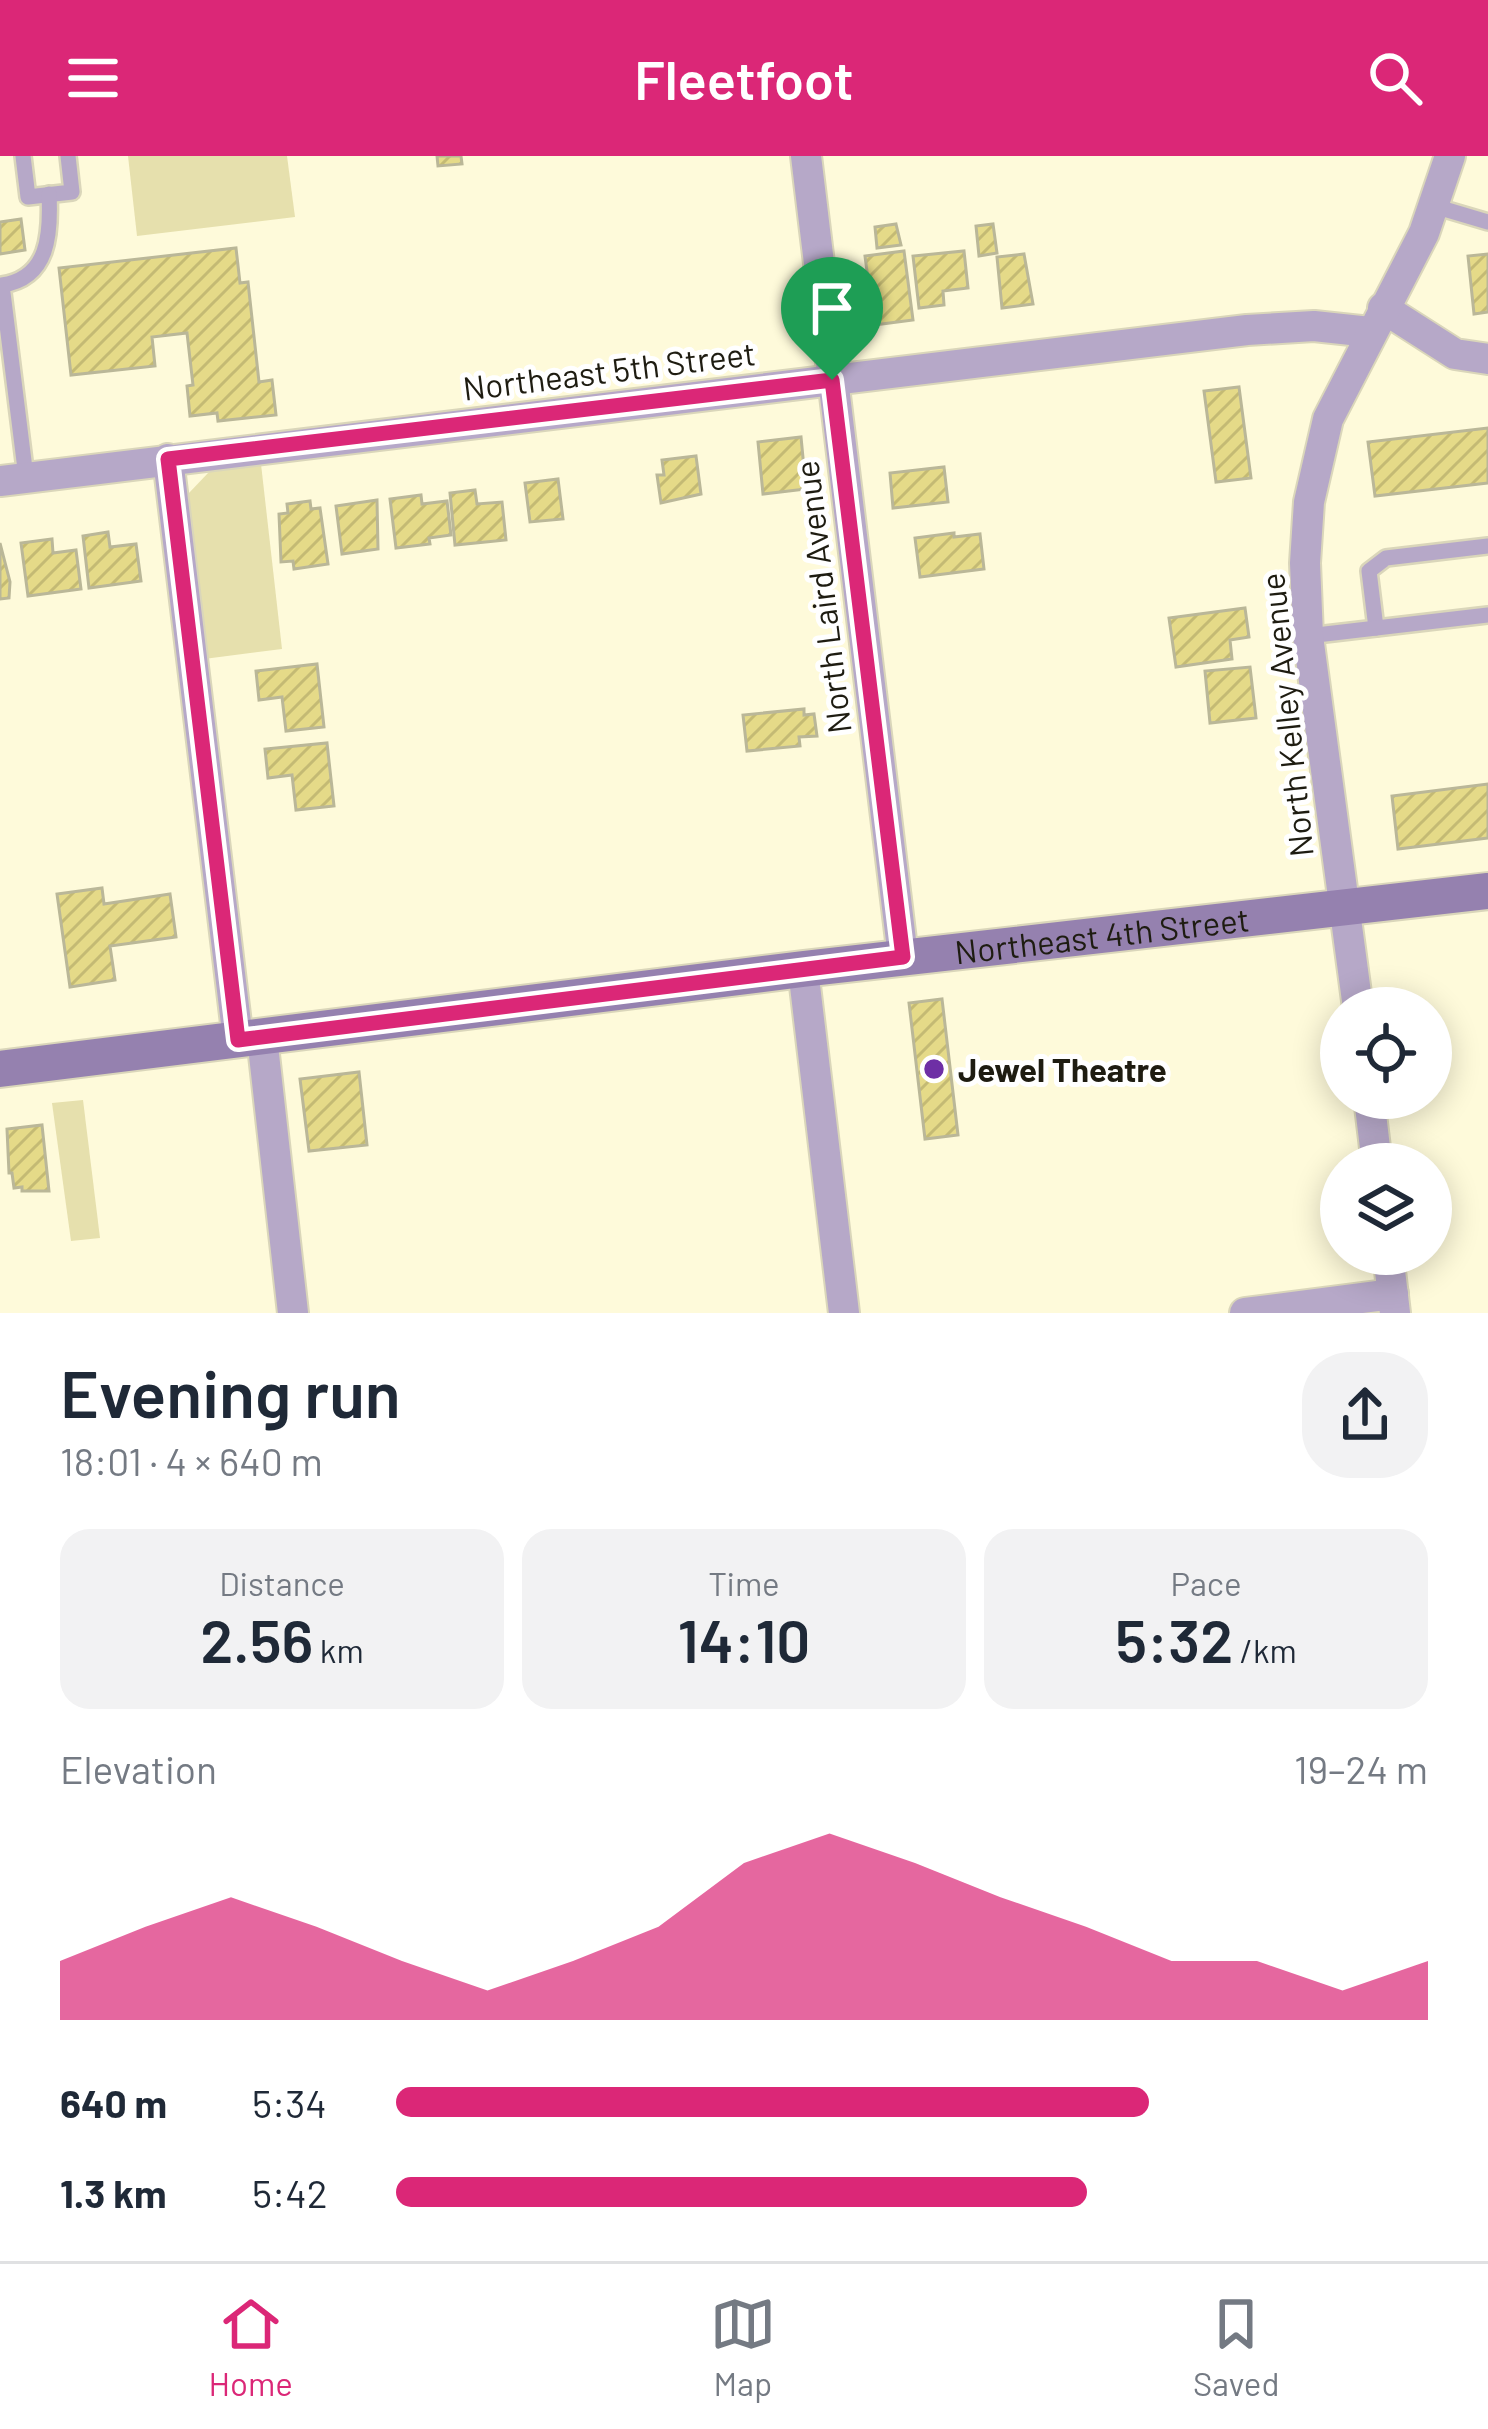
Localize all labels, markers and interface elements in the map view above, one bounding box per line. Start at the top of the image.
icon: menu [60,45,126,111]
icon: search [1362,45,1428,111]
text: Fleetfoot [634,46,854,111]
pin [781,257,883,380]
icon: arrive [799,275,865,341]
street label: Northeast 5th Street [460,332,758,408]
street label: North Laird Avenue [785,458,859,736]
street label: North Kelley Avenue [1251,571,1321,859]
street label: Northeast 4th Street [953,898,1251,972]
map controls [1320,987,1452,1275]
button: locate [1320,987,1452,1119]
place label: Jewel Theatre [958,1049,1167,1089]
marker: Jewel Theatre [921,1056,947,1082]
button: layers [1320,1143,1452,1275]
text: Evening run [60,1352,401,1431]
button: share [1302,1352,1428,1478]
text: 18:01 · 4 × 640 m [60,1437,323,1484]
text: Distance [219,1563,345,1603]
text: Time [708,1563,780,1603]
text: Pace [1171,1563,1241,1603]
text: 2.56 [200,1603,313,1675]
text: 14:10 [678,1603,810,1675]
text: 5:32 [1115,1603,1233,1675]
text: km [313,1630,364,1670]
text: /km [1233,1630,1297,1670]
text: Elevation [60,1745,217,1792]
text: 19–24 m [1294,1745,1428,1792]
text: 640 m [60,2079,167,2126]
text: 5:34 [252,2079,327,2126]
text: 1.3 km [60,2169,167,2216]
text: 5:42 [252,2169,328,2216]
tab: Home [209,2291,293,2403]
tab: Map [710,2291,776,2403]
tab: Saved [1193,2291,1279,2403]

